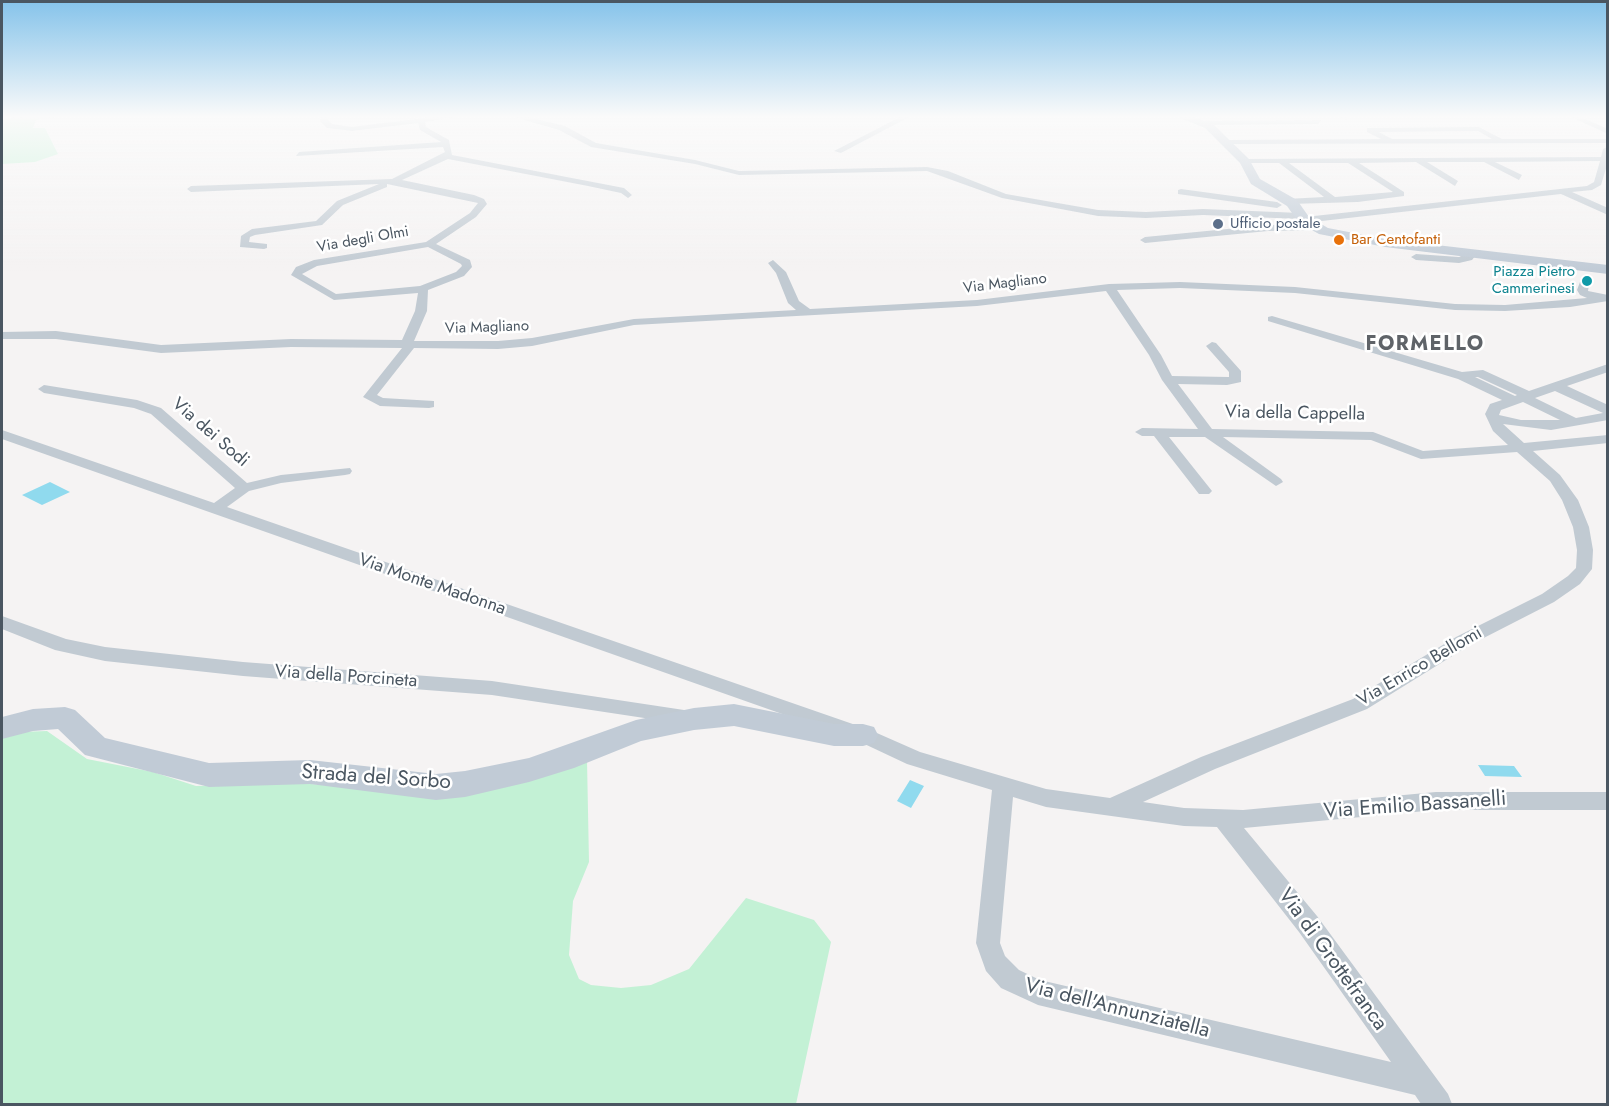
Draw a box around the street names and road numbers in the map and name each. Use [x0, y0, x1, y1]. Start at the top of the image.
street label: Via degli Olmi [316, 223, 410, 257]
street label: Via Magliano [962, 270, 1048, 298]
street label: Via Magliano [445, 318, 529, 338]
street label: Via dei Sodi [167, 394, 253, 472]
street label: Via della Cappella [1225, 402, 1365, 426]
street label: Via Monte Madonna [356, 550, 508, 620]
street label: Via Enrico Bellomi [1354, 622, 1486, 712]
street label: Via della Porcineta [274, 661, 418, 693]
street label: Strada del Sorbo [300, 760, 452, 796]
street label: Via Emilio Bassanelli [1323, 787, 1507, 825]
street label: Via di Grottefranca [1272, 884, 1392, 1036]
street label: Via dell'Annunziatella [1022, 974, 1212, 1044]

